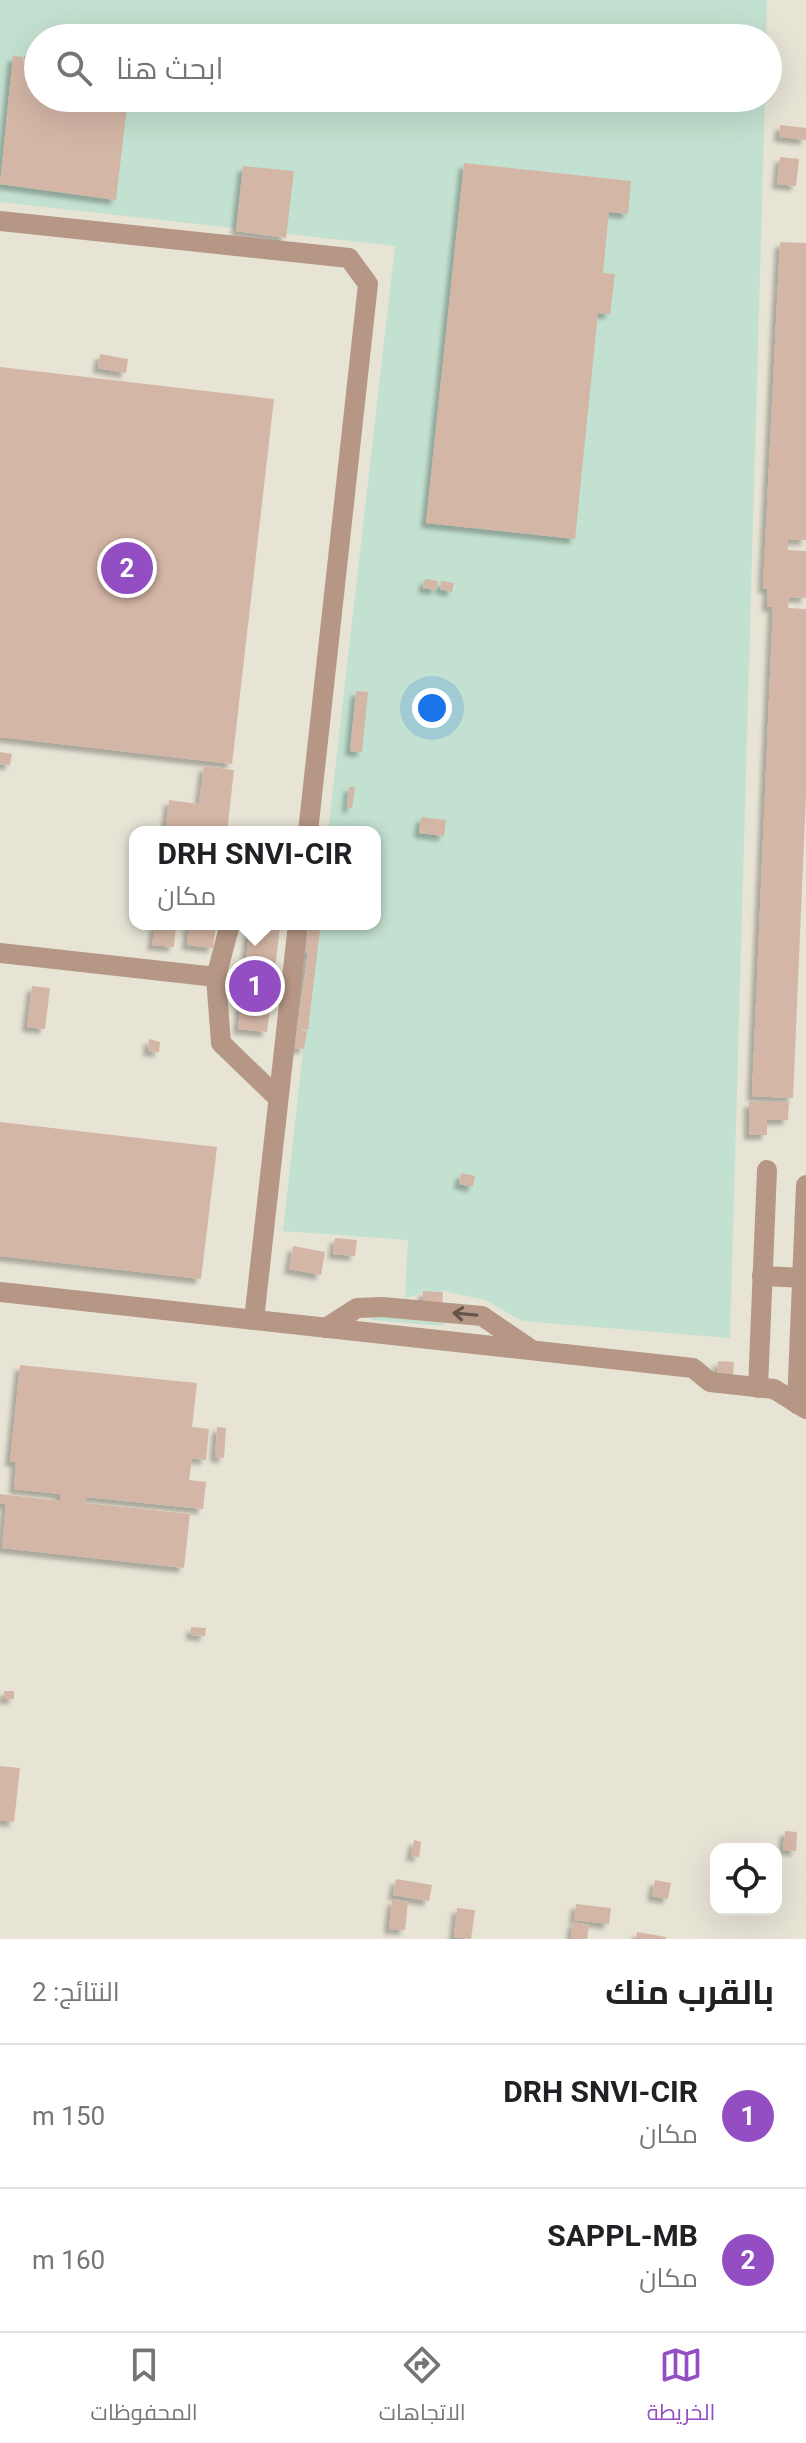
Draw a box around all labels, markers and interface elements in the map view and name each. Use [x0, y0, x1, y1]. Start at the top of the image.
search box [24, 24, 782, 112]
icon: search [52, 46, 96, 90]
text: ابحث هنا [116, 51, 224, 86]
pin: 2 [101, 538, 153, 598]
your location [412, 688, 452, 728]
popup [129, 826, 381, 930]
text: DRH SNVI-CIR [158, 836, 352, 871]
text: مكان [158, 881, 216, 911]
pin: 1 [229, 956, 281, 1016]
one-way arrow [452, 1307, 479, 1322]
map controls [710, 1843, 782, 1915]
button: locate [710, 1843, 782, 1915]
text: بالقرب منك [605, 1972, 774, 2012]
text: النتائج: 2 [32, 1977, 120, 2007]
text: DRH SNVI-CIR [503, 2074, 698, 2109]
text: 150 m [32, 2101, 105, 2131]
text: 1 [741, 2101, 755, 2131]
text: مكان [639, 2119, 698, 2149]
text: SAPPL-MB [547, 2218, 698, 2253]
text: 160 m [32, 2245, 105, 2275]
text: 2 [741, 2245, 755, 2275]
text: مكان [639, 2263, 698, 2293]
tab: المحفوظات [91, 2343, 198, 2433]
tab: الاتجاهات [379, 2343, 466, 2433]
tab: الخريطة [647, 2343, 715, 2433]

